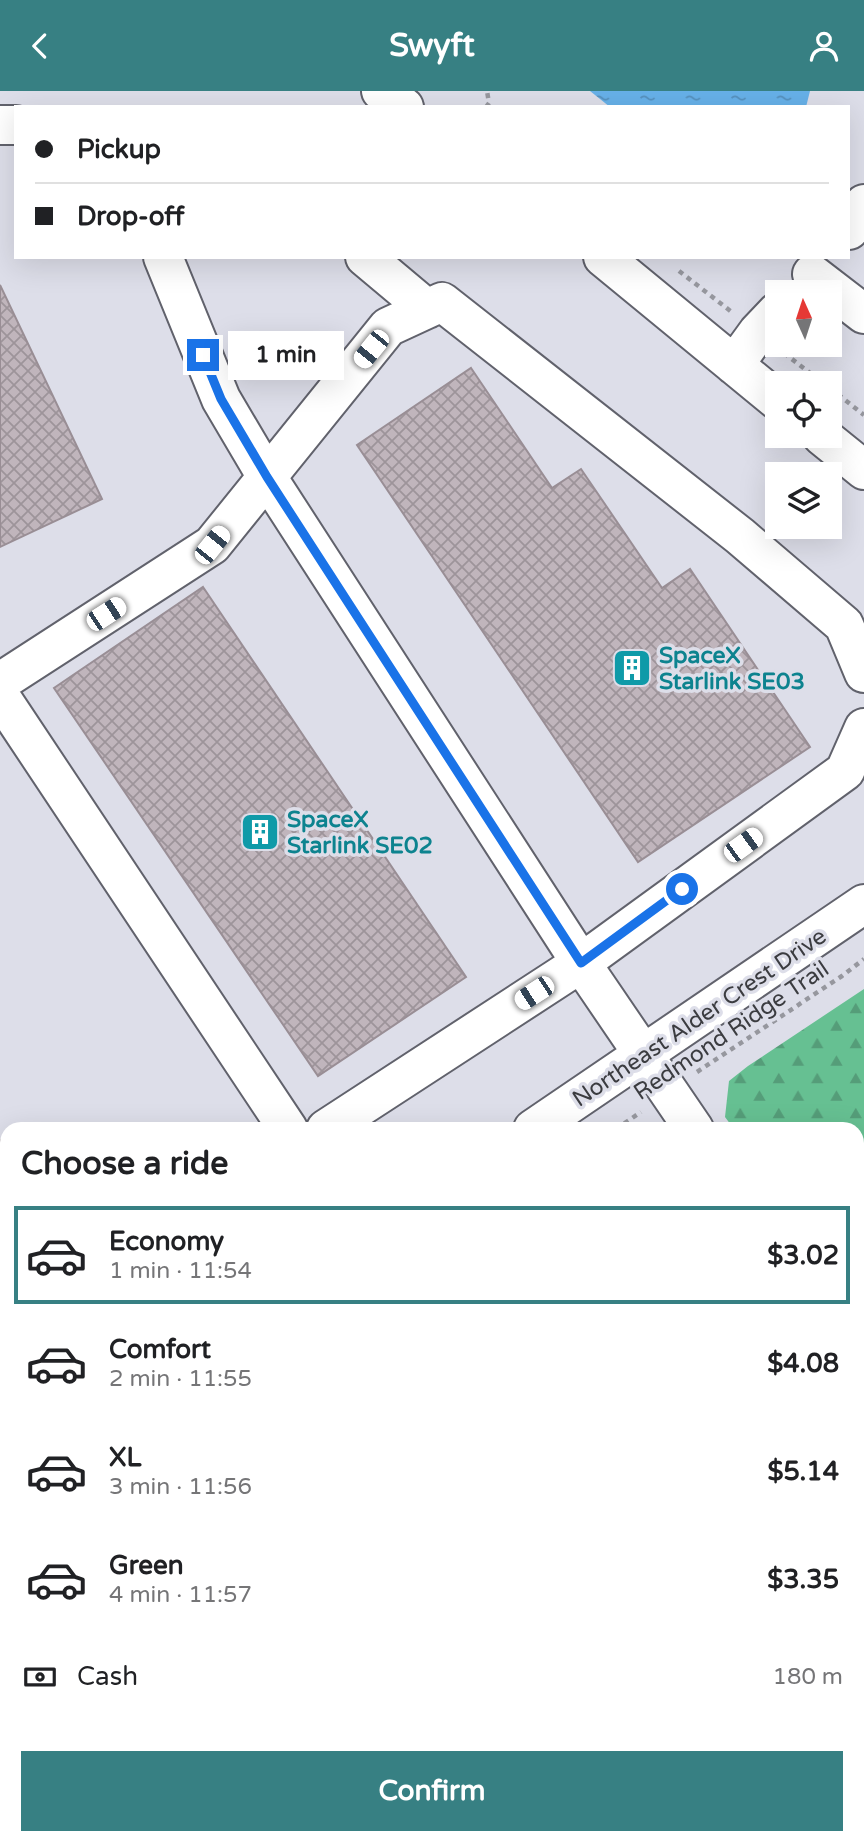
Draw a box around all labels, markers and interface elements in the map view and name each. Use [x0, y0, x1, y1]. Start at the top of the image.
icon: back [21, 27, 59, 65]
text: Swyft [389, 27, 475, 65]
icon: person [805, 27, 843, 65]
text: Pickup [77, 134, 161, 165]
text: Drop-off [77, 201, 184, 232]
north arrow [765, 280, 842, 357]
map controls [765, 280, 842, 539]
car [350, 326, 393, 372]
callout: 1 min [228, 331, 343, 379]
route end [187, 339, 219, 371]
text: 1 min [255, 341, 317, 369]
button: locate [765, 371, 842, 448]
button: layers [765, 462, 842, 539]
car [191, 522, 234, 568]
car [83, 594, 130, 634]
place label: SpaceX Starlink SE03 [659, 642, 805, 696]
building icon: SpaceX Starlink SE03 [611, 647, 653, 689]
place label: SpaceX Starlink SE02 [287, 806, 433, 860]
building icon: SpaceX Starlink SE02 [239, 811, 281, 853]
car [720, 824, 767, 866]
route start [666, 873, 698, 905]
street label: Northeast Alder Crest Drive [567, 922, 832, 1113]
street label: Redmond Ridge Trail [629, 955, 835, 1107]
car [511, 973, 558, 1013]
text: Choose a ride [21, 1145, 228, 1183]
icon: car [25, 1224, 88, 1287]
text: Economy [109, 1226, 224, 1257]
text: $3.02 [767, 1240, 839, 1271]
text: 1 min · 11:54 [109, 1257, 252, 1285]
icon: car [25, 1332, 88, 1395]
text: Comfort [109, 1334, 211, 1365]
text: $4.08 [767, 1348, 839, 1379]
text: 2 min · 11:55 [109, 1365, 252, 1393]
icon: car [25, 1440, 88, 1503]
text: XL [109, 1442, 141, 1473]
text: $5.14 [767, 1456, 839, 1487]
text: 3 min · 11:56 [109, 1473, 252, 1501]
icon: car [25, 1548, 88, 1611]
text: Green [109, 1550, 184, 1581]
text: $3.35 [767, 1564, 839, 1595]
text: 4 min · 11:57 [109, 1581, 252, 1609]
icon: cash [21, 1658, 59, 1696]
text: Cash [77, 1661, 138, 1692]
text: 180 m [773, 1663, 843, 1691]
button: Confirm [21, 1751, 843, 1831]

